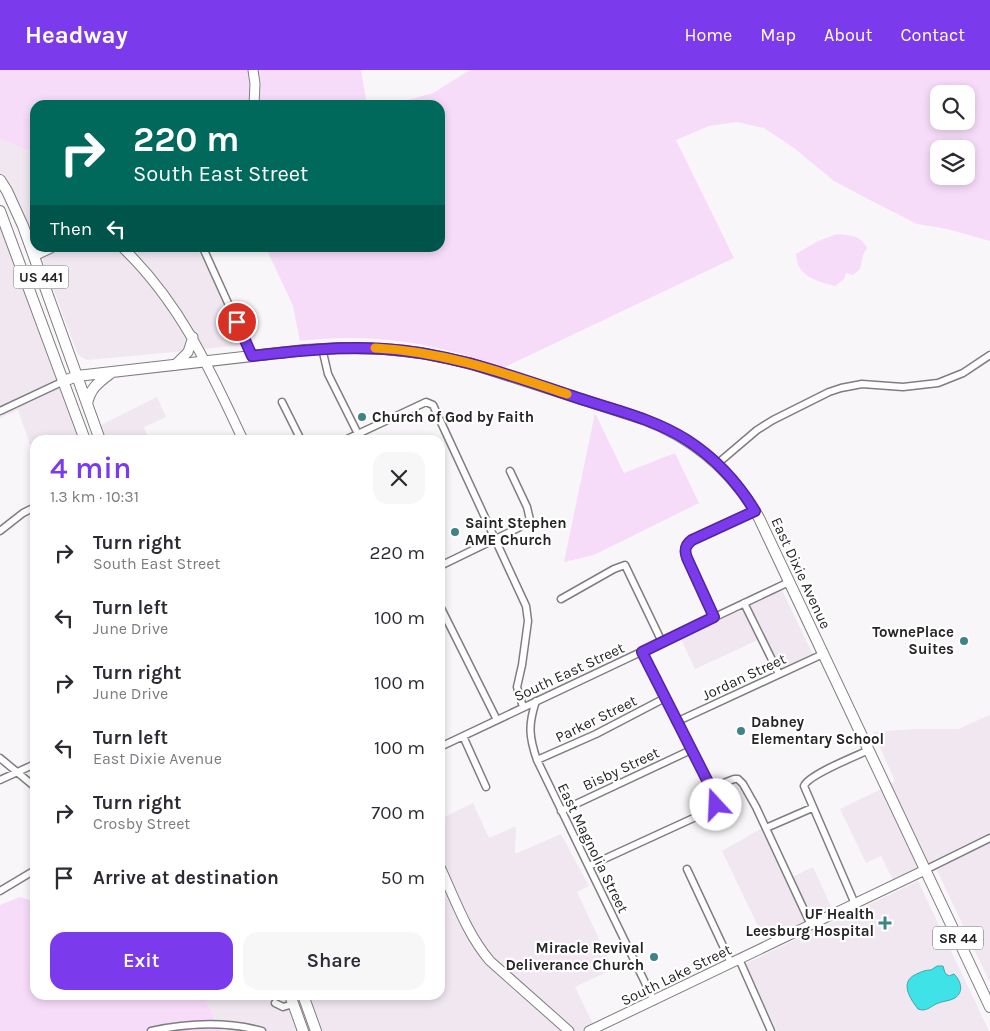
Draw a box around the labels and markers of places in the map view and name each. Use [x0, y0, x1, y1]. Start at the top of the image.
pin [216, 301, 258, 343]
place label: Church of God by Faith [372, 408, 534, 426]
marker: Church of God by Faith [356, 411, 368, 423]
place label: Saint Stephen AME Church [465, 514, 567, 549]
marker: Saint Stephen AME Church [449, 526, 461, 538]
place label: TownePlace Suites [872, 623, 954, 658]
marker: TownePlace Suites [958, 635, 970, 647]
place label: Dabney Elementary School [751, 713, 884, 748]
marker: Dabney Elementary School [735, 725, 747, 737]
place label: UF Health Leesburg Hospital [746, 905, 874, 940]
marker: UF Health Leesburg Hospital [878, 916, 892, 930]
place label: Miracle Revival Deliverance Church [505, 939, 644, 974]
marker: Miracle Revival Deliverance Church [648, 951, 660, 963]

